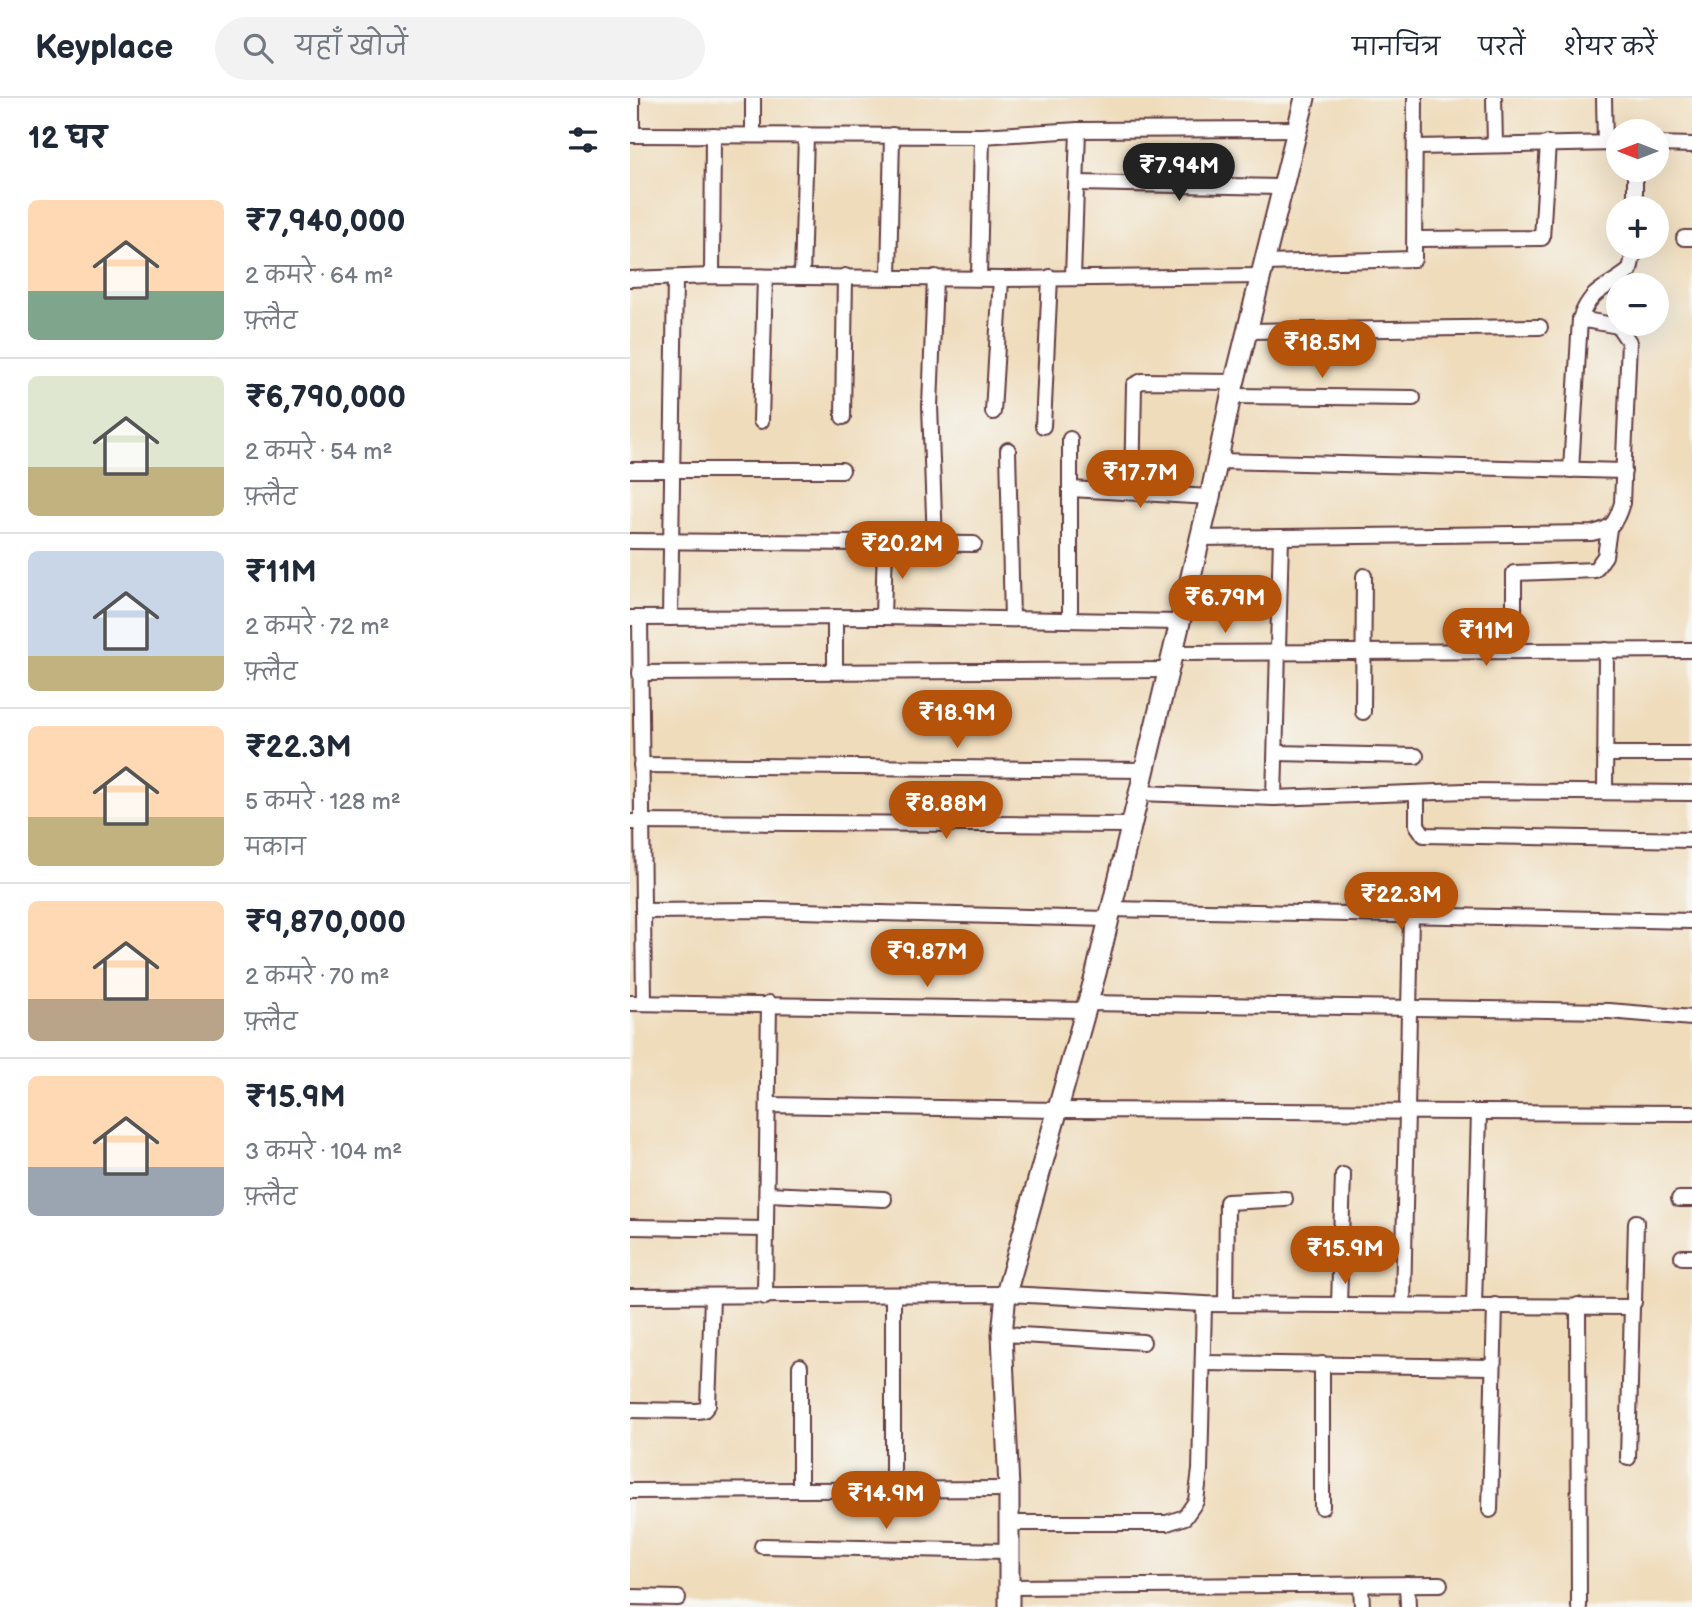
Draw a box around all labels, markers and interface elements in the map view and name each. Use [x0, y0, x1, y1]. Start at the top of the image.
search box [215, 17, 705, 80]
text: Keyplace [35, 28, 173, 68]
icon: search [239, 29, 277, 67]
text: यहाँ खोजें [295, 32, 407, 63]
text: मानचित्र [1352, 33, 1440, 62]
text: परतें [1478, 33, 1525, 62]
text: शेयर करें [1563, 33, 1657, 62]
north arrow [1606, 119, 1670, 182]
map controls [1606, 119, 1669, 336]
text: 12 घर [28, 121, 107, 157]
icon: filters [564, 121, 602, 159]
pin: ₹7.94M [1122, 144, 1236, 203]
text: ₹7.94M [1139, 152, 1219, 180]
button: + [1606, 196, 1669, 259]
text: ₹7,940,000 [245, 204, 405, 240]
icon: home [84, 228, 168, 312]
text: 2 कमरे · 64 m² [245, 262, 393, 290]
button: − [1606, 273, 1669, 336]
text: फ़्लैट [245, 308, 297, 336]
pin: ₹18.5M [1265, 320, 1379, 380]
text: ₹18.5M [1283, 329, 1361, 357]
text: ₹6,790,000 [245, 380, 406, 416]
icon: home [84, 404, 168, 488]
text: 2 कमरे · 54 m² [245, 438, 392, 466]
pin: ₹17.7M [1083, 450, 1197, 510]
text: ₹17.7M [1102, 459, 1178, 487]
text: फ़्लैट [245, 484, 297, 512]
pin: ₹20.2M [845, 522, 959, 581]
text: ₹20.2M [861, 530, 943, 558]
text: ₹11M [245, 555, 317, 591]
pin: ₹6.79M [1168, 575, 1282, 635]
icon: home [84, 579, 168, 663]
text: ₹6.79M [1185, 584, 1265, 612]
pin: ₹11M [1445, 608, 1527, 668]
text: 2 कमरे · 72 m² [245, 613, 389, 641]
text: ₹11M [1459, 617, 1513, 645]
text: फ़्लैट [245, 659, 297, 687]
pin: ₹18.9M [900, 690, 1014, 750]
text: ₹18.9M [918, 699, 996, 727]
text: ₹22.3M [245, 730, 352, 766]
icon: home [84, 754, 168, 838]
pin: ₹8.88M [889, 782, 1003, 841]
text: 5 कमरे · 128 m² [245, 788, 401, 816]
text: ₹8.88M [905, 790, 987, 818]
text: मकान [245, 834, 306, 862]
pin: ₹22.3M [1344, 872, 1458, 932]
text: ₹22.3M [1360, 881, 1442, 909]
text: ₹9,870,000 [245, 905, 406, 941]
icon: home [84, 929, 168, 1013]
pin: ₹9.87M [870, 930, 984, 989]
text: ₹9.87M [887, 938, 967, 966]
text: 2 कमरे · 70 m² [245, 963, 389, 991]
text: फ़्लैट [245, 1009, 297, 1037]
text: ₹15.9M [245, 1080, 346, 1116]
icon: home [84, 1104, 168, 1188]
text: 3 कमरे · 104 m² [245, 1138, 402, 1166]
text: फ़्लैट [245, 1184, 297, 1212]
pin: ₹15.9M [1288, 1226, 1402, 1286]
text: ₹15.9M [1306, 1235, 1384, 1263]
pin: ₹14.9M [829, 1472, 943, 1531]
text: ₹14.9M [847, 1480, 925, 1508]

